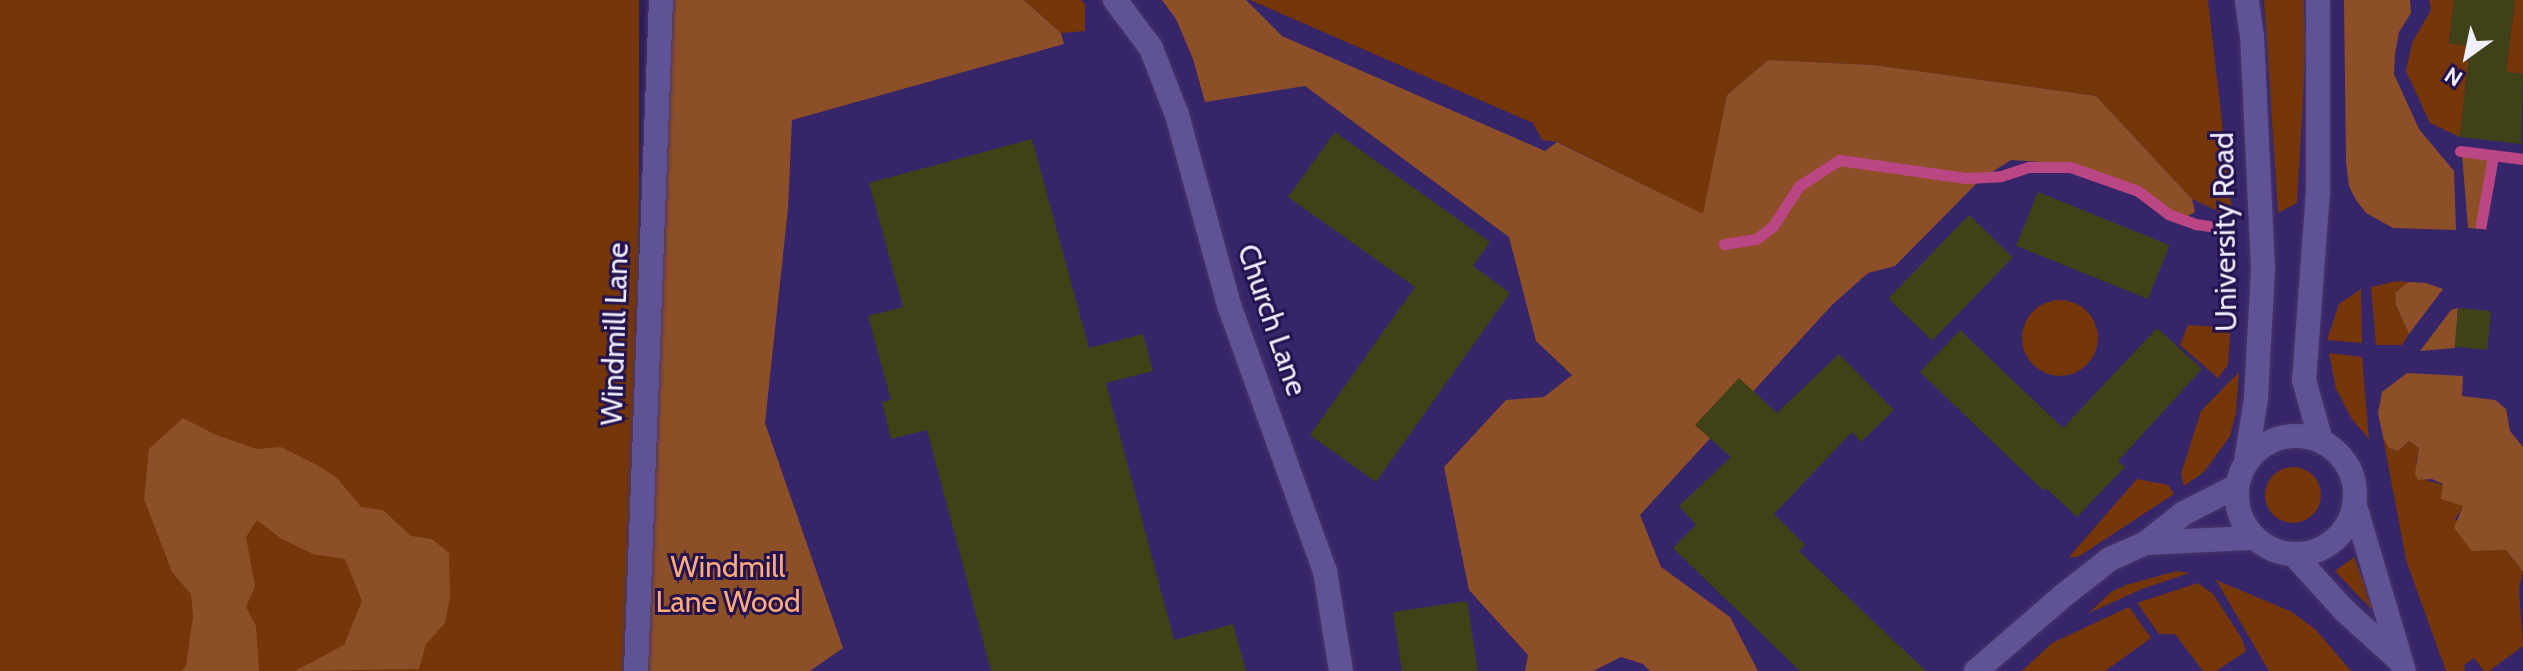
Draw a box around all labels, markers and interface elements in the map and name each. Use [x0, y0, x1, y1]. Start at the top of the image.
north arrow [2427, 16, 2507, 96]
text: N [2440, 61, 2468, 92]
street label: University Road [2205, 132, 2245, 332]
street label: Church Lane [1229, 240, 1315, 400]
street label: Windmill Lane [594, 242, 636, 426]
park label: Windmill Lane Wood [655, 549, 801, 620]

